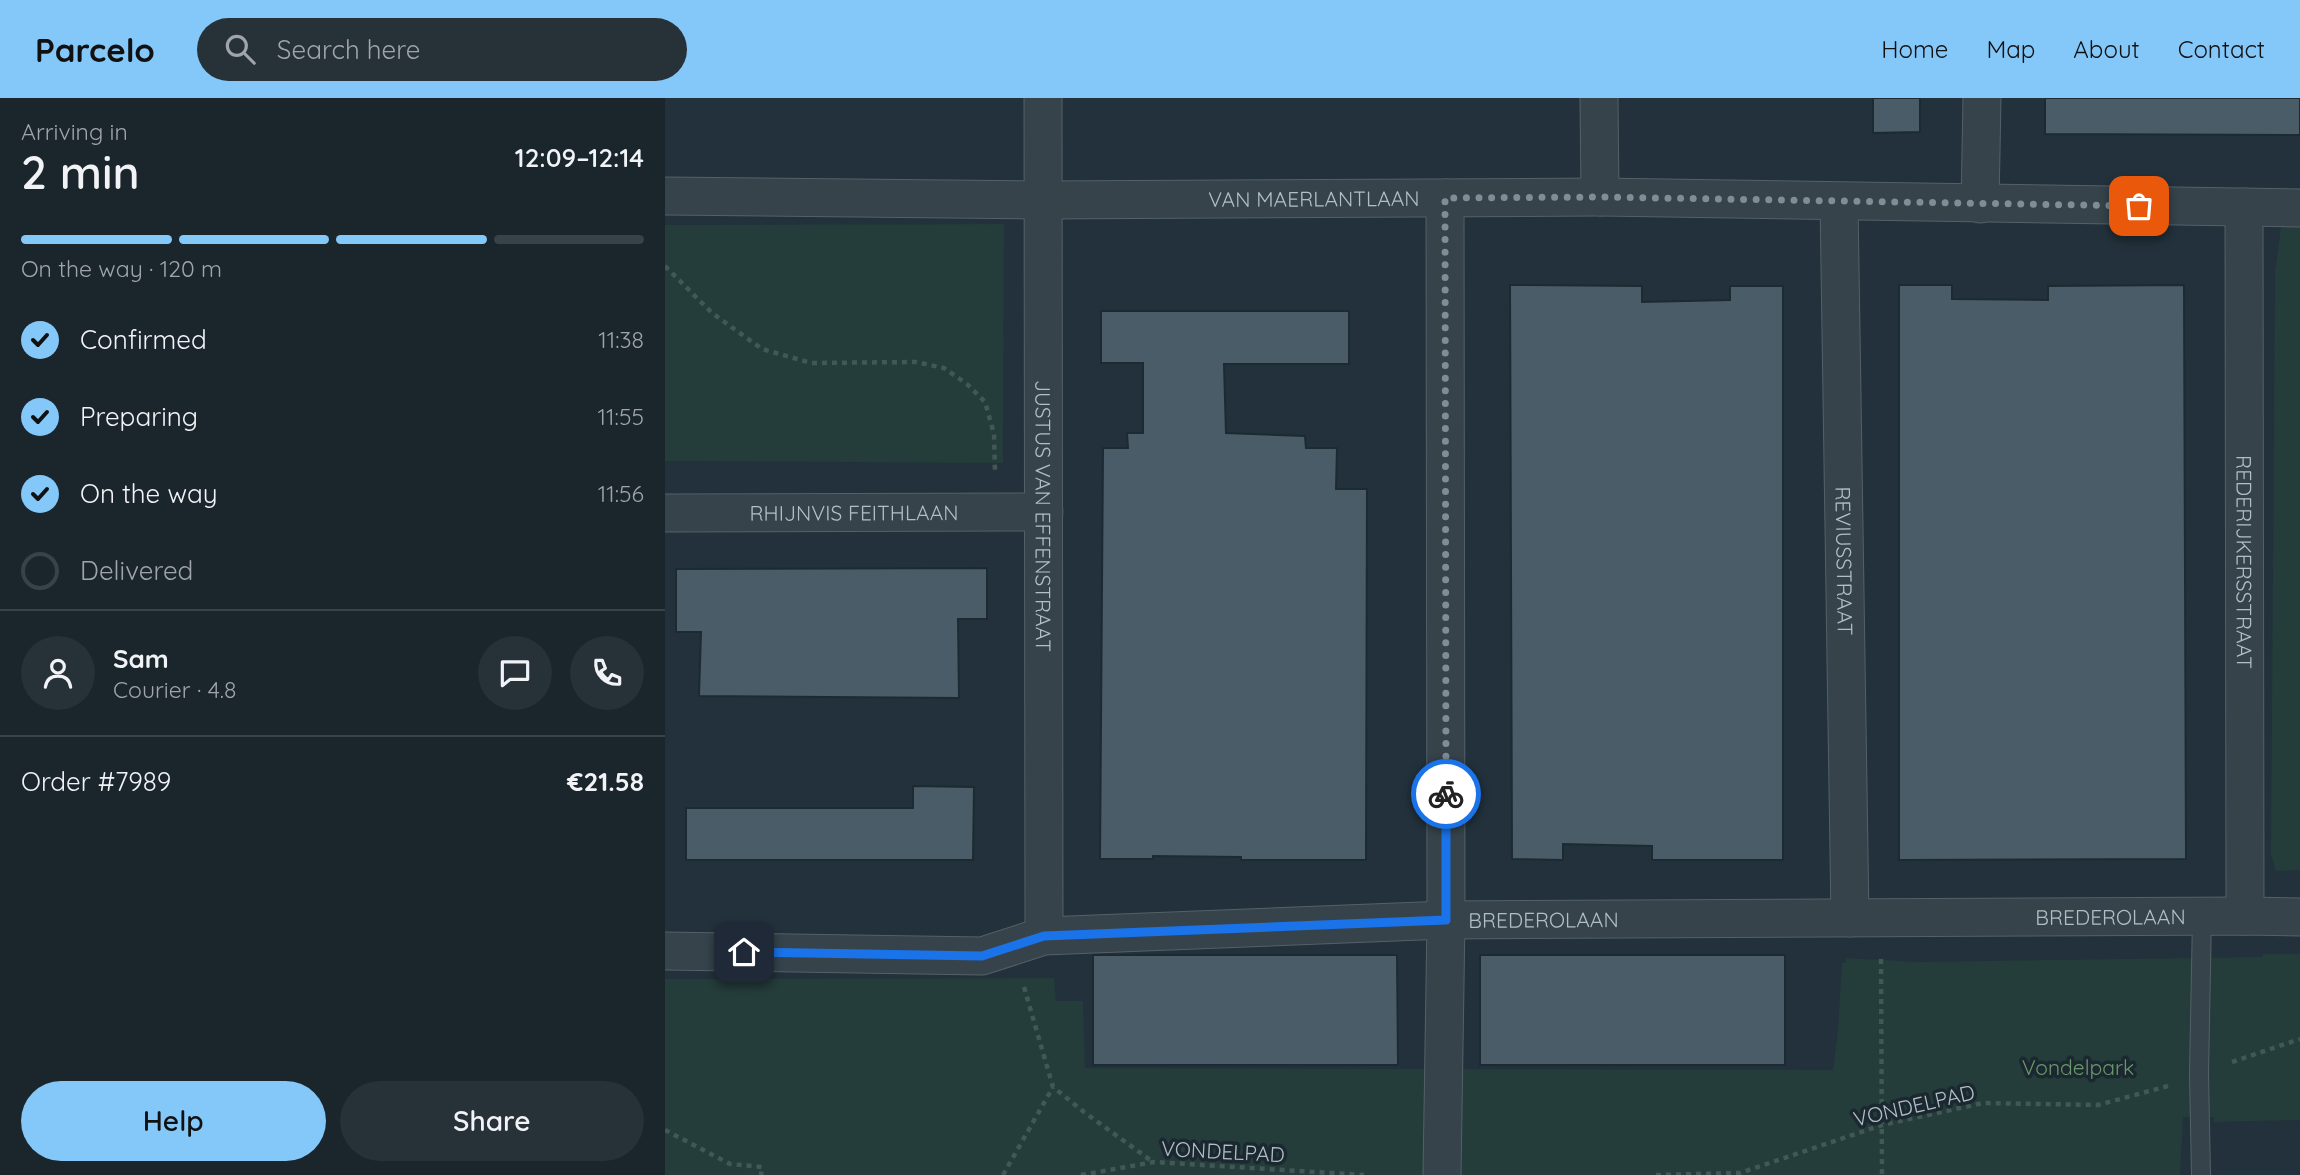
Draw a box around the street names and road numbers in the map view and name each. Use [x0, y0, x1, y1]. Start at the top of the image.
street label: VAN MAERLANTLAAN [1208, 185, 1420, 212]
street label: JUSTUS VAN EFFENSTRAAT [1030, 380, 1057, 652]
street label: REDERIJKERSSTRAAT [2231, 455, 2258, 669]
street label: REVIUSSTRAAT [1830, 486, 1859, 636]
street label: RHIJNVIS FEITHLAAN [749, 499, 959, 526]
street label: BREDEROLAAN [2035, 903, 2186, 930]
street label: BREDEROLAAN [1468, 906, 1619, 933]
street label: VONDELPAD [1851, 1078, 1977, 1132]
street label: VONDELPAD [1161, 1135, 1285, 1167]

